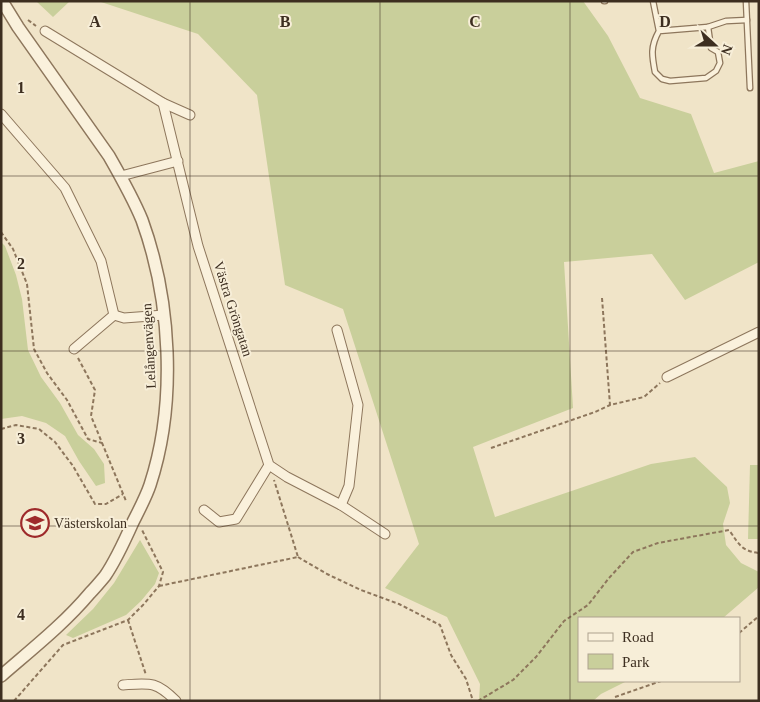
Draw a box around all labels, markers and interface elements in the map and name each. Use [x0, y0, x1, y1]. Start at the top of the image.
text: A [89, 13, 101, 30]
text: B [280, 13, 291, 30]
text: C [469, 13, 481, 30]
text: D [659, 13, 671, 30]
north arrow [690, 20, 740, 70]
text: N [718, 42, 735, 57]
text: 1 [17, 79, 25, 96]
text: 2 [17, 255, 25, 272]
street label: Västra Gröngatan [211, 260, 255, 358]
street label: Lelångenvägen [139, 303, 159, 389]
text: 3 [17, 430, 25, 447]
school or university icon: Västerskolan [20, 508, 50, 538]
place label: Västerskolan [54, 516, 127, 531]
text: 4 [17, 606, 25, 623]
legend [578, 617, 740, 682]
text: Road [622, 629, 654, 645]
text: Park [622, 654, 650, 670]

